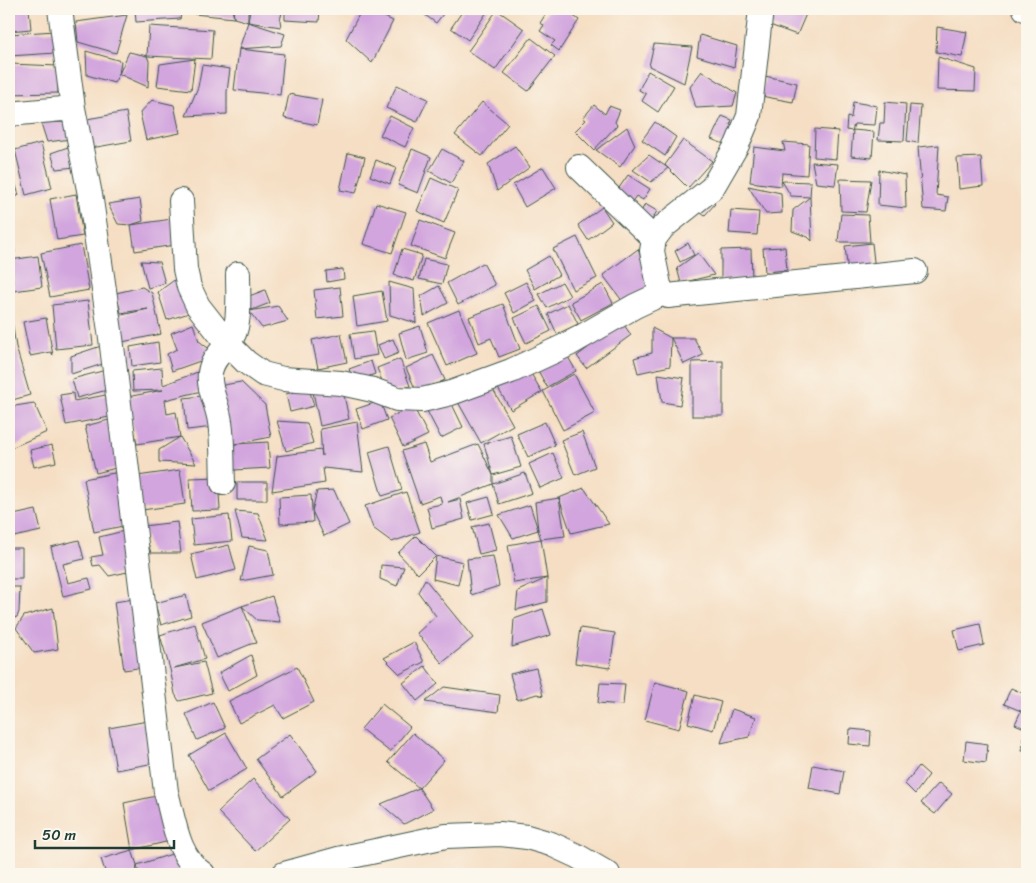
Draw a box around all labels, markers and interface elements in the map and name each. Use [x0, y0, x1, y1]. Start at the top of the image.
scale bar [35, 818, 174, 850]
text: 50 m [42, 822, 77, 848]

